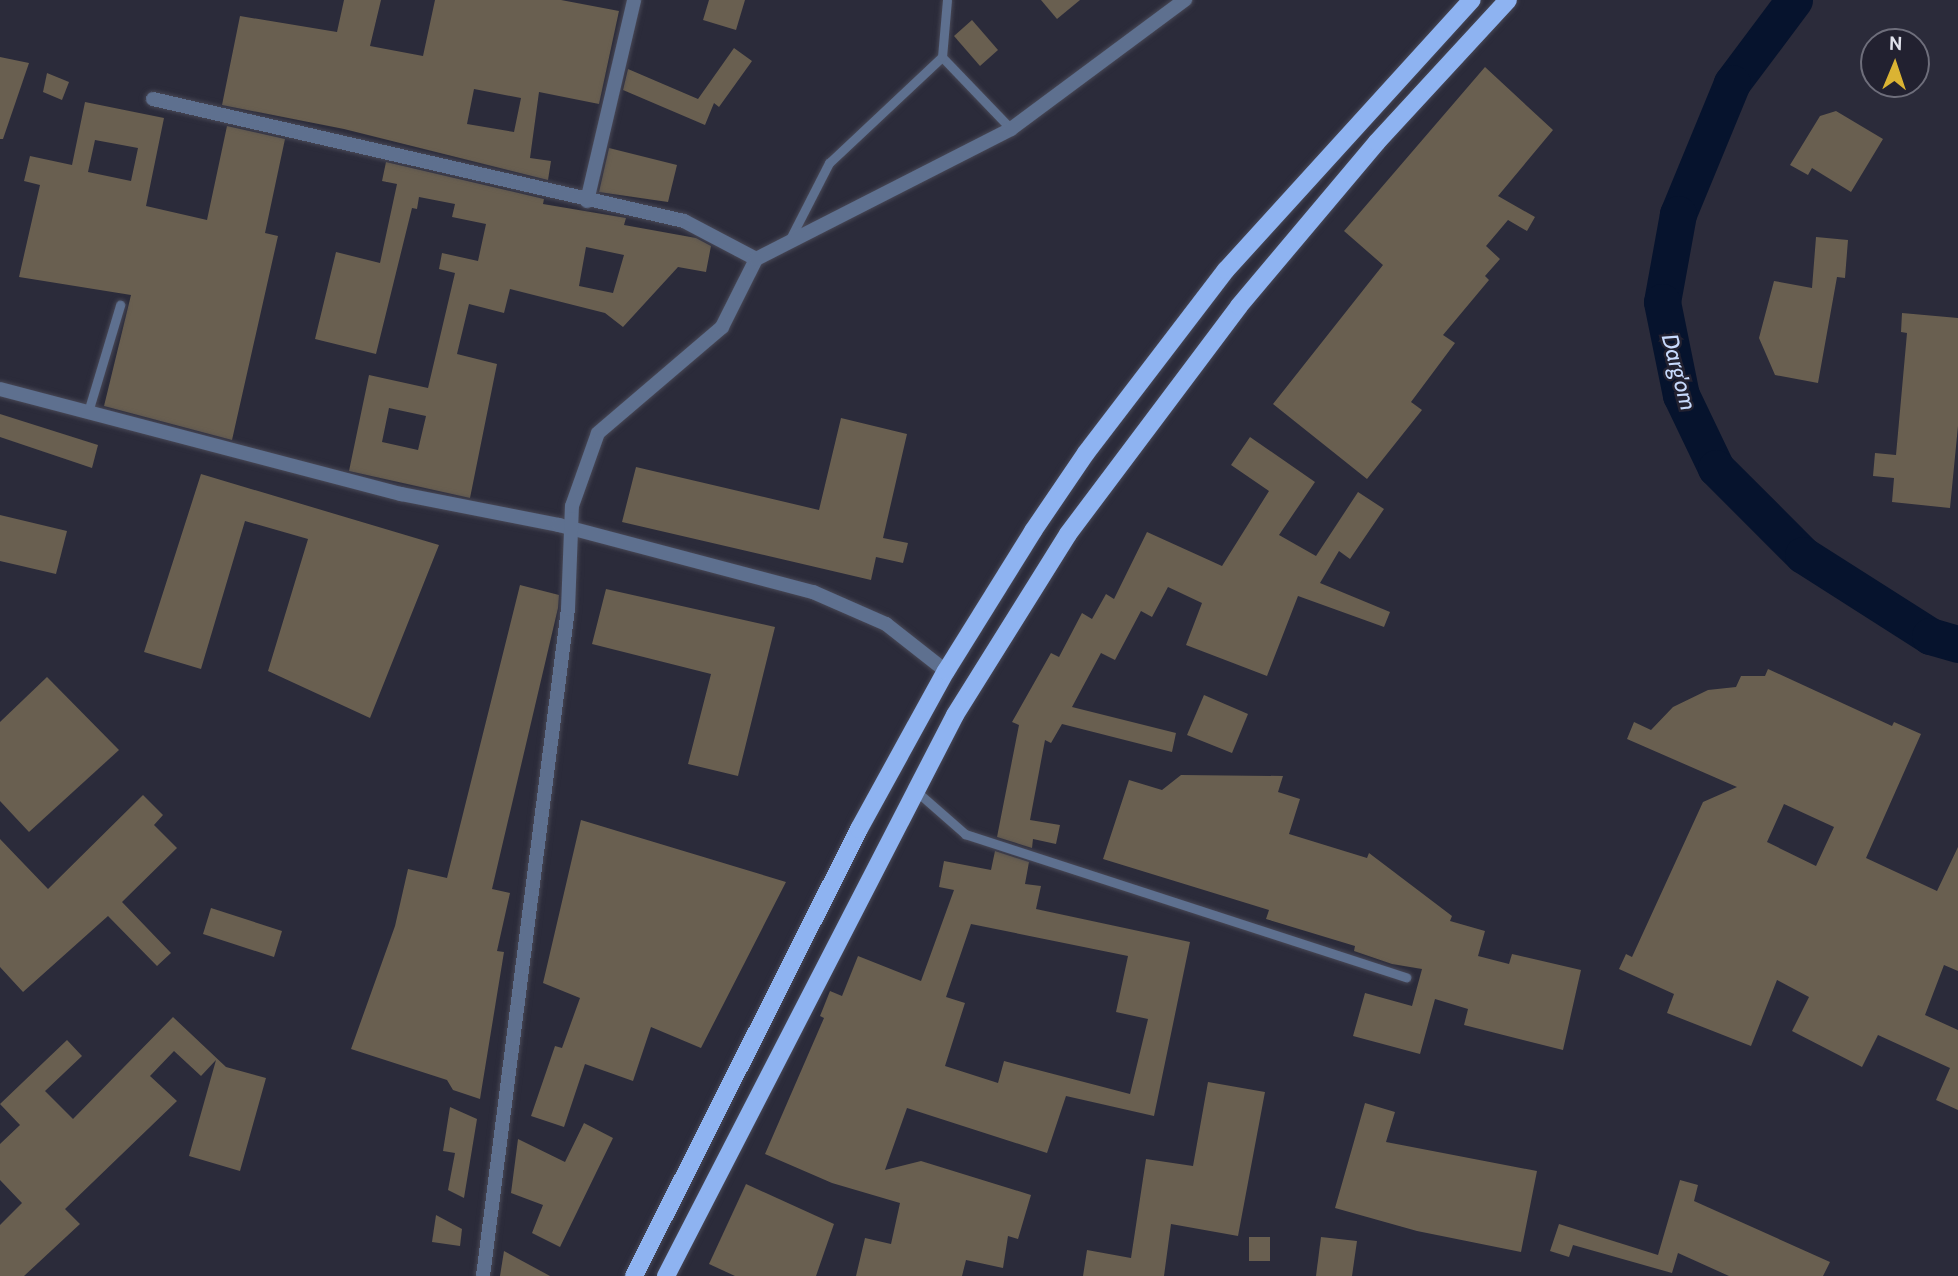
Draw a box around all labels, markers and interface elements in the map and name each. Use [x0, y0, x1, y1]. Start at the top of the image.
north arrow [1860, 28, 1930, 98]
text: N [1889, 32, 1903, 55]
water label: Darg'om [1656, 331, 1702, 413]

